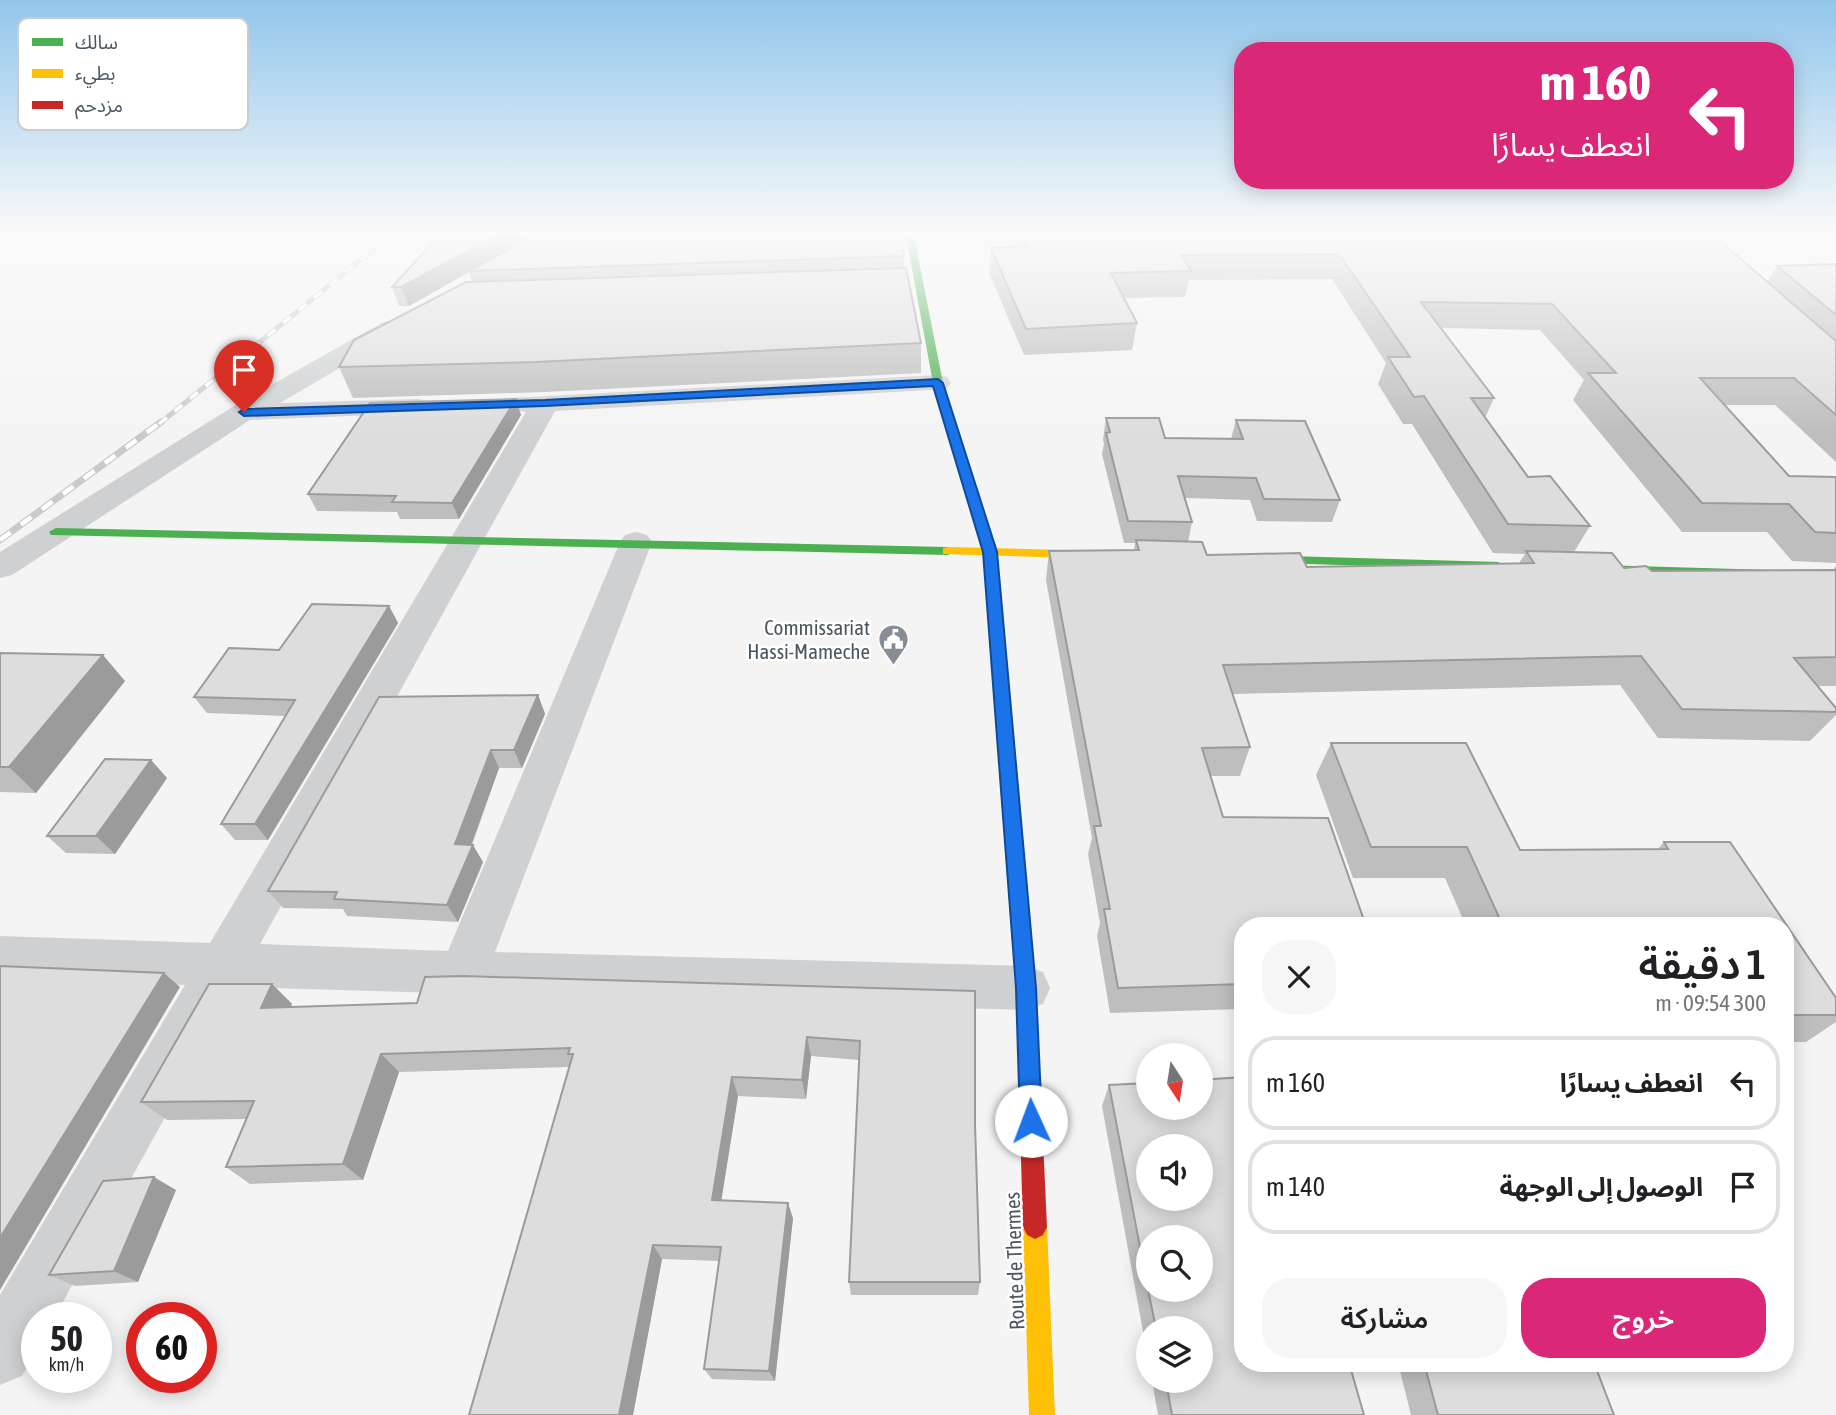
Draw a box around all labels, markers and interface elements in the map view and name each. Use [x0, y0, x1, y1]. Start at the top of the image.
legend [18, 18, 248, 130]
text: سالك [75, 31, 118, 53]
text: 160 m [1540, 54, 1651, 110]
text: بطيء [75, 62, 115, 88]
icon: left [1675, 70, 1766, 161]
text: مزدحم [75, 94, 123, 120]
text: انعطف يسارًا [1491, 126, 1651, 163]
pin [214, 340, 274, 412]
icon: arrive [225, 351, 263, 389]
place label: Commissariat Hassi-Mameche [747, 615, 870, 663]
public building icon: Commissariat Hassi-Mameche [876, 623, 910, 667]
button: close [1262, 940, 1336, 1014]
text: 1 دقيقة [1639, 940, 1766, 988]
text: 300 m · 09:54 [1655, 990, 1766, 1016]
north arrow [1136, 1043, 1213, 1120]
map controls [1136, 1043, 1213, 1393]
icon: left [1724, 1064, 1762, 1102]
text: 160 m [1266, 1068, 1325, 1098]
text: انعطف يسارًا [1560, 1068, 1703, 1098]
position arrow [994, 1084, 1068, 1158]
button: sound [1136, 1134, 1213, 1211]
icon: arrive [1724, 1168, 1762, 1206]
text: 140 m [1266, 1172, 1325, 1202]
text: الوصول إلى الوجهة [1500, 1172, 1703, 1202]
street label: Route de Thermes [1000, 1192, 1028, 1330]
button: search [1136, 1225, 1213, 1302]
button: مشاركة [1262, 1278, 1507, 1358]
button: خروج [1521, 1278, 1766, 1358]
speed limit sign: 60 [126, 1302, 217, 1393]
button: layers [1136, 1316, 1213, 1393]
text: 50 [50, 1318, 83, 1358]
text: km/h [49, 1354, 84, 1375]

